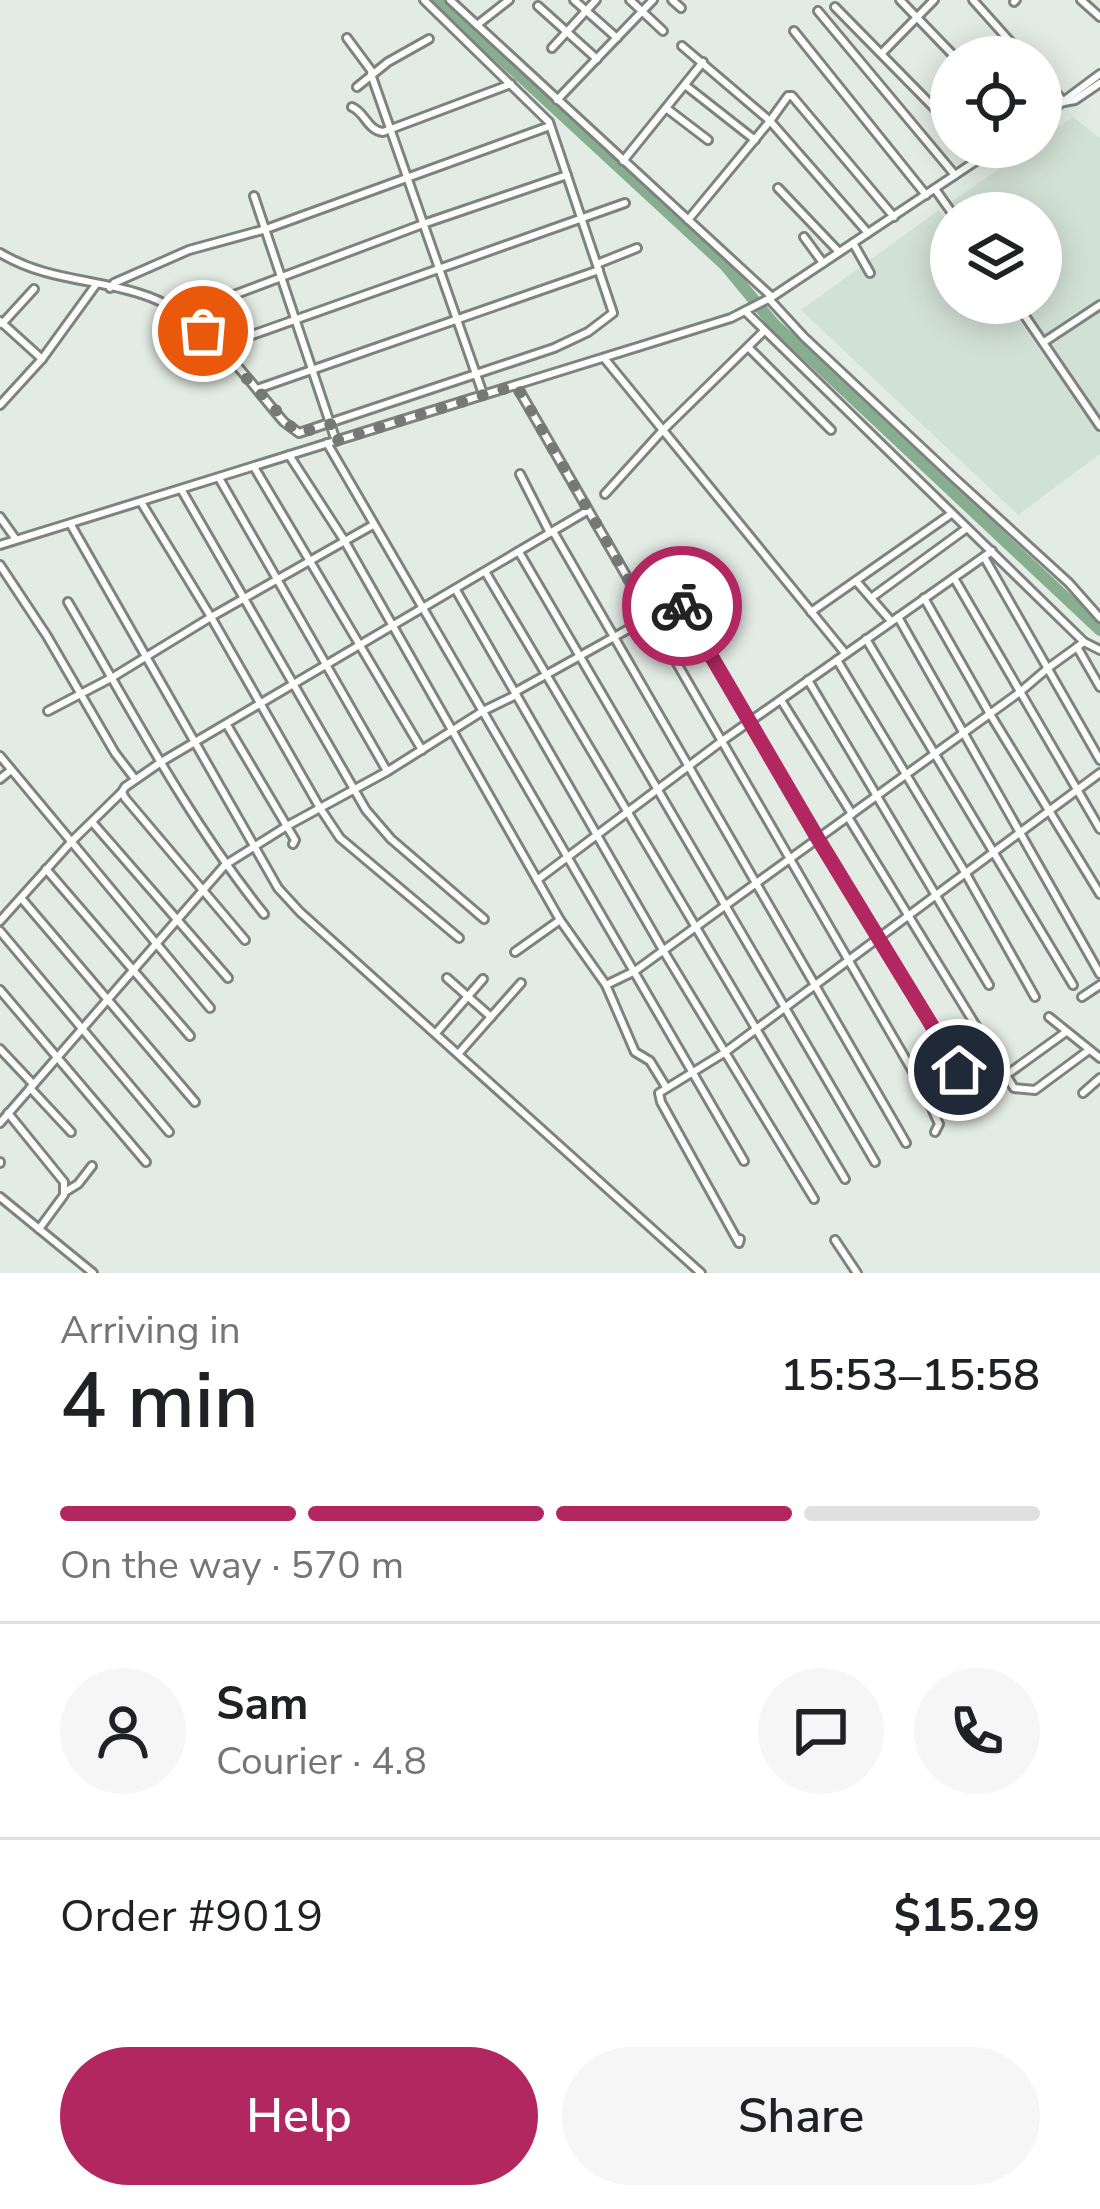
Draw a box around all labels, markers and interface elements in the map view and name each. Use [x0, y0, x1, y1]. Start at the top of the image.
map controls [930, 36, 1062, 324]
button: locate [930, 36, 1062, 168]
button: layers [930, 192, 1062, 324]
pin [152, 280, 254, 382]
icon: bag [170, 298, 236, 364]
courier [622, 546, 742, 666]
icon: bike [649, 573, 715, 639]
pin [908, 1019, 1010, 1121]
icon: home [926, 1037, 992, 1103]
text: Arriving in [60, 1304, 241, 1357]
text: 15:53–15:58 [780, 1345, 1040, 1406]
text: 4 min [60, 1348, 259, 1455]
text: On the way · 570 m [60, 1539, 404, 1592]
button: person [60, 1668, 186, 1794]
button: chat [758, 1668, 884, 1794]
button: phone [914, 1668, 1040, 1794]
text: Sam [216, 1674, 308, 1735]
text: Courier · 4.8 [216, 1735, 427, 1788]
text: Order #9019 [60, 1886, 323, 1947]
text: $15.29 [894, 1886, 1040, 1947]
button: Help [60, 2047, 538, 2185]
button: Share [562, 2047, 1040, 2185]

